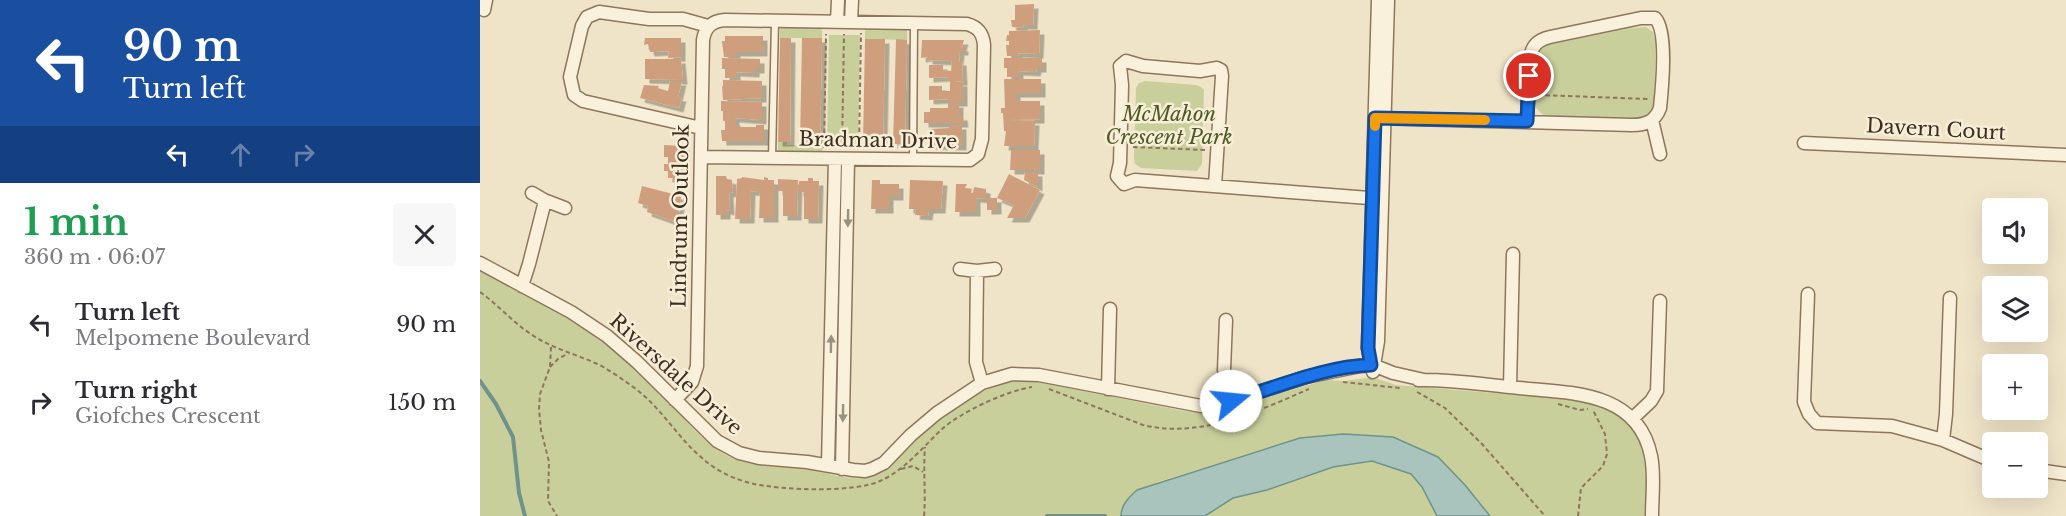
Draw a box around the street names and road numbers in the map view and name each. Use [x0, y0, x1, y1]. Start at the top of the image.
street label: Davern Court [1865, 113, 2007, 145]
street label: Lindrum Outlook [666, 123, 694, 308]
street label: Bradman Drive [798, 127, 958, 153]
street label: Riversdale Drive [605, 308, 747, 440]

